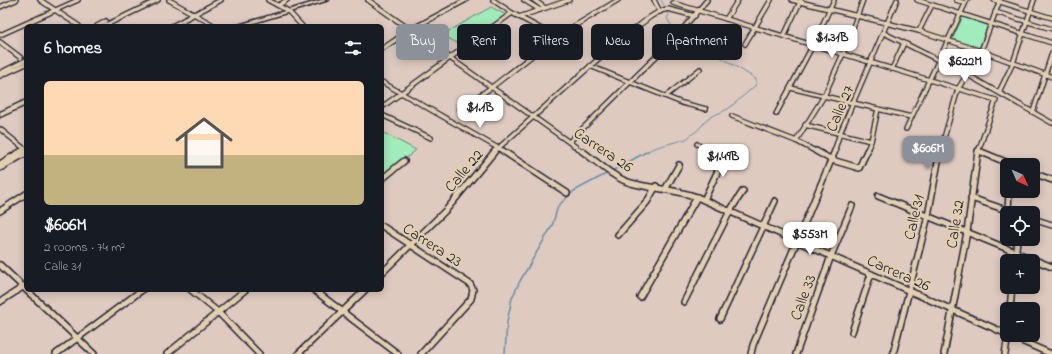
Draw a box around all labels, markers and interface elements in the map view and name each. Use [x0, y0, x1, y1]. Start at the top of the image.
chip: Buy [396, 24, 449, 60]
chip: Rent [457, 24, 511, 60]
chip: Filters [519, 24, 583, 60]
chip: New [591, 24, 644, 60]
chip: Apartment [652, 24, 742, 60]
pin: $1.31B [799, 25, 865, 59]
text: $1.31B [816, 28, 848, 47]
text: 6 homes [44, 36, 102, 61]
icon: filters [342, 37, 364, 59]
pin: $622M [937, 49, 993, 83]
text: $622M [948, 52, 982, 71]
street label: Calle 27 [820, 81, 862, 136]
pin: $1.1B [452, 95, 508, 129]
text: $1.1B [466, 98, 494, 117]
icon: home [168, 107, 240, 179]
street label: Carrera 26 [568, 122, 637, 179]
pin: $606M [900, 136, 956, 170]
text: $606M [912, 139, 944, 158]
street label: Calle 22 [439, 144, 490, 198]
pin: $1.49B [690, 144, 756, 178]
text: $1.49B [707, 147, 739, 166]
north arrow [1000, 158, 1040, 198]
map controls [1000, 158, 1040, 342]
street label: Calle 31 [898, 192, 932, 242]
street label: Calle 32 [940, 198, 972, 250]
button: locate [1000, 206, 1040, 246]
text: $606M [44, 213, 87, 238]
street label: Carrera 23 [397, 217, 466, 274]
pin: $553M [782, 222, 838, 256]
text: $553M [792, 225, 828, 244]
text: 2 rooms · 74 m² [44, 238, 125, 257]
street label: Carrera 26 [863, 249, 934, 298]
button: + [1000, 254, 1040, 294]
text: Calle 31 [44, 257, 81, 276]
street label: Calle 33 [785, 271, 823, 324]
button: − [1000, 302, 1040, 342]

